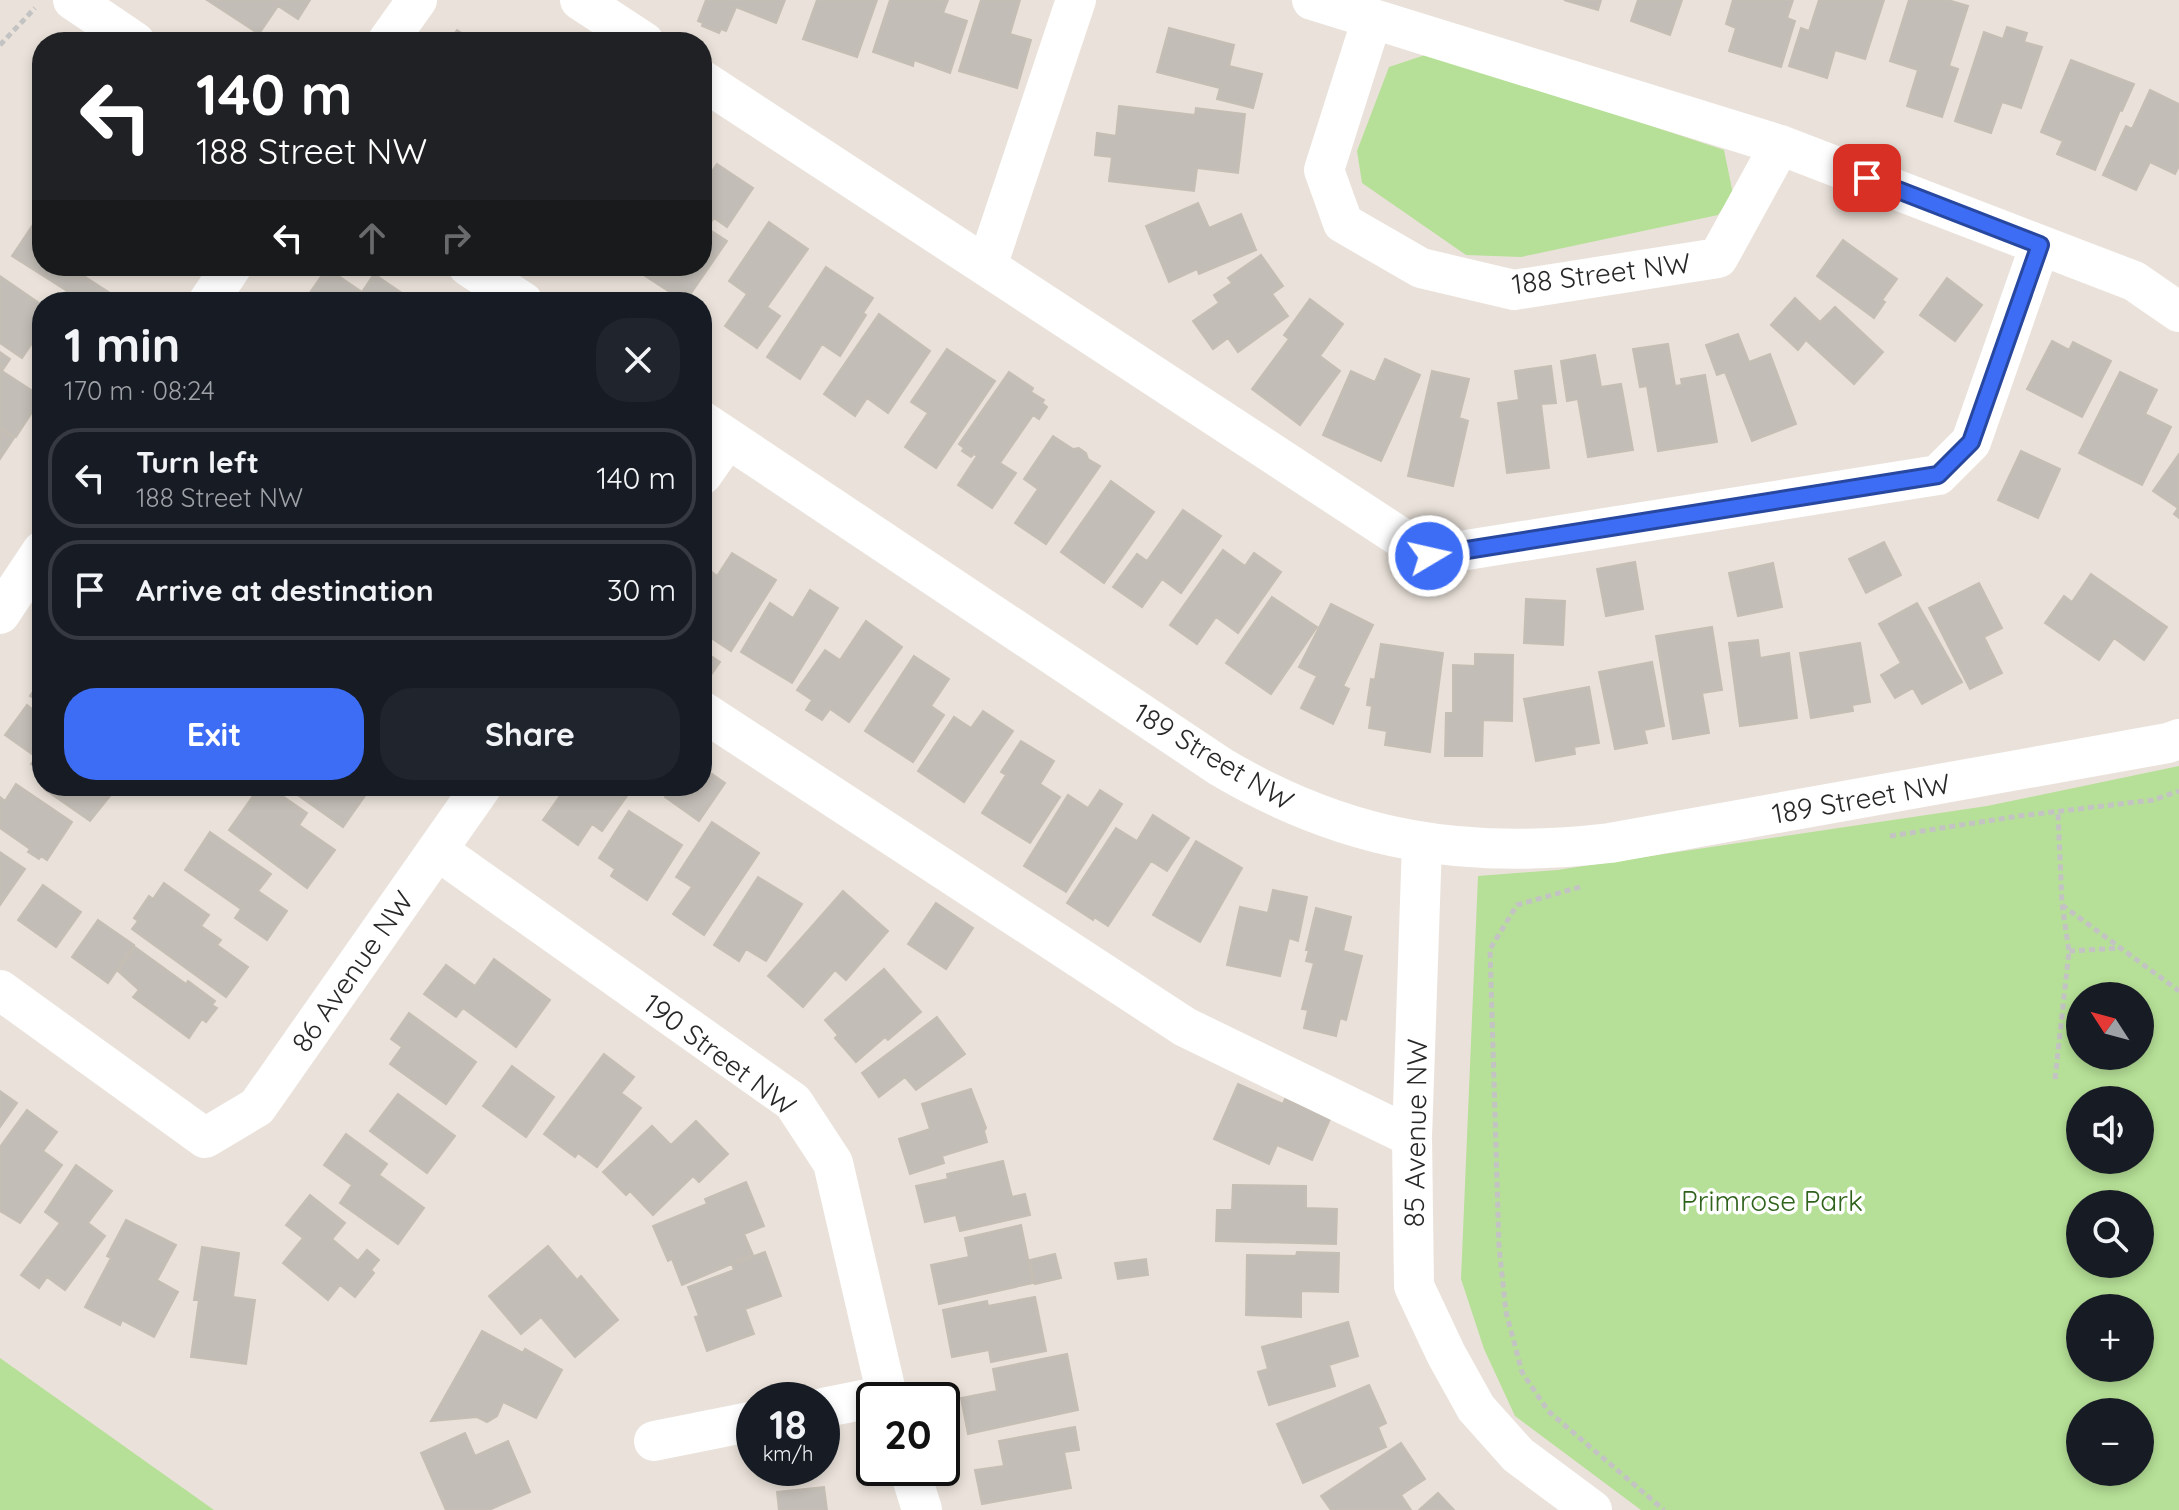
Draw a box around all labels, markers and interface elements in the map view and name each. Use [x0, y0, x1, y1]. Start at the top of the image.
text: 140 m [196, 59, 352, 129]
icon: left [64, 64, 168, 168]
text: 188 Street NW [196, 128, 427, 173]
pin [1833, 144, 1901, 212]
icon: arrive [1845, 156, 1889, 200]
icon: left [266, 216, 310, 260]
icon: ahead [350, 216, 394, 260]
icon: right [434, 216, 478, 260]
street label: 188 Street NW [1510, 245, 1692, 301]
text: 1 min [64, 314, 180, 374]
button: close [596, 318, 680, 402]
text: 170 m · 08:24 [64, 374, 215, 407]
text: Turn left [136, 443, 259, 481]
icon: left [68, 456, 112, 500]
text: 140 m [596, 459, 676, 497]
text: 188 Street NW [136, 481, 303, 514]
position arrow [1387, 514, 1471, 598]
icon: arrive [68, 568, 112, 612]
text: Arrive at destination [136, 571, 434, 609]
text: 30 m [607, 571, 676, 609]
button: Exit [64, 688, 364, 780]
button: Share [380, 688, 680, 780]
street label: 189 Street NW [1128, 695, 1300, 817]
street label: 189 Street NW [1769, 765, 1953, 831]
street label: 86 Avenue NW [284, 884, 420, 1058]
north arrow [2066, 982, 2154, 1070]
map controls [2066, 982, 2154, 1486]
street label: 190 Street NW [637, 985, 803, 1123]
street label: 85 Avenue NW [1396, 1038, 1434, 1228]
button: sound [2066, 1086, 2154, 1174]
park label: Primrose Park [1681, 1183, 1863, 1218]
button: search [2066, 1190, 2154, 1278]
button: + [2066, 1294, 2154, 1382]
speed limit sign: 20 [856, 1382, 960, 1486]
button: − [2066, 1398, 2154, 1486]
text: 18 [769, 1399, 807, 1449]
text: km/h [763, 1441, 813, 1466]

